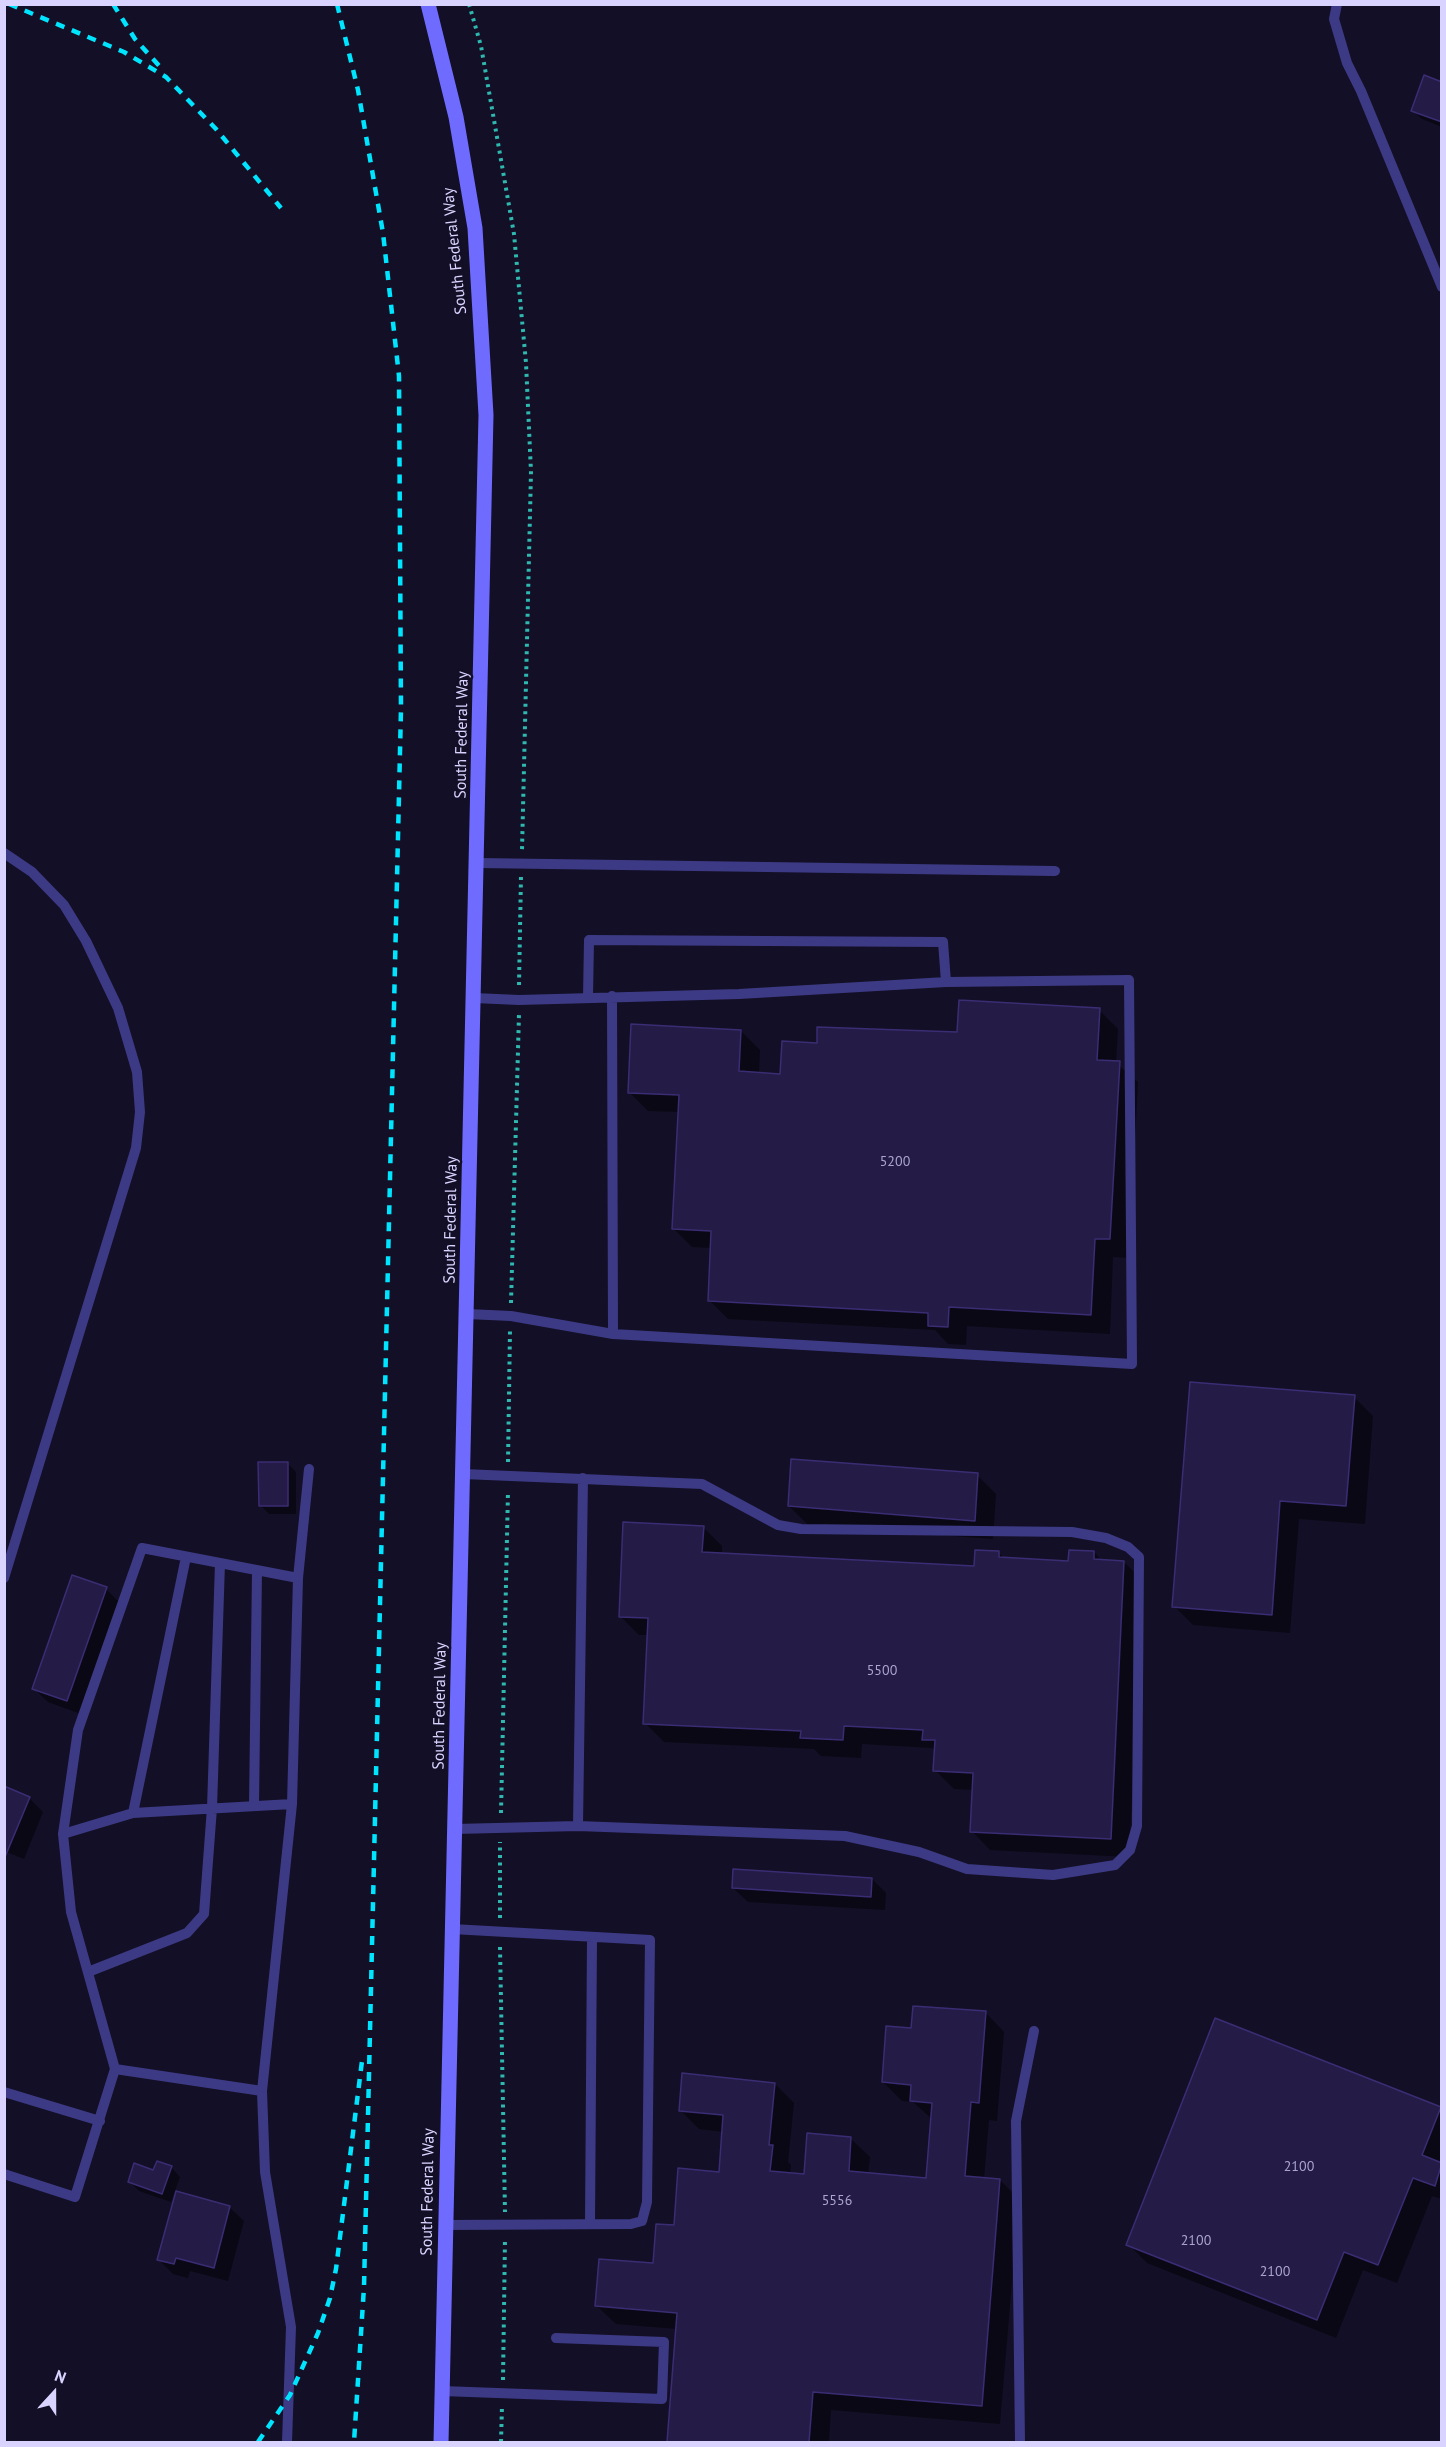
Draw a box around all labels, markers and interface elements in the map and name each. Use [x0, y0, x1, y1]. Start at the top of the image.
street label: South Federal Way [439, 187, 471, 315]
street label: South Federal Way [451, 671, 473, 799]
house number: 5200 [880, 1154, 910, 1170]
street label: South Federal Way [440, 1156, 462, 1284]
street label: South Federal Way [429, 1642, 451, 1770]
house number: 5500 [867, 1663, 897, 1679]
street label: South Federal Way [417, 2128, 439, 2256]
house number: 2100 [1284, 2159, 1314, 2175]
house number: 5556 [822, 2193, 852, 2209]
house number: 2100 [1181, 2233, 1211, 2249]
house number: 2100 [1260, 2264, 1290, 2280]
north arrow [24, 2363, 84, 2423]
text: N [52, 2365, 69, 2387]

